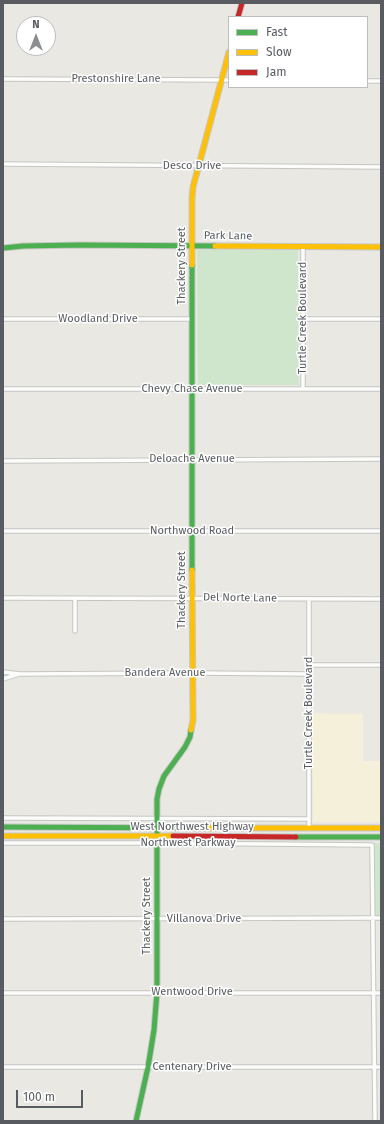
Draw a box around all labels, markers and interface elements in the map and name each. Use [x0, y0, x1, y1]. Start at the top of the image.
north arrow [16, 16, 56, 56]
legend [228, 16, 368, 88]
text: N [32, 18, 40, 31]
text: Fast [266, 25, 288, 39]
text: Slow [266, 45, 292, 59]
text: Jam [266, 65, 286, 79]
street label: Prestonshire Lane [71, 72, 161, 86]
street label: Desco Drive [163, 159, 221, 173]
street label: Thackery Street [175, 227, 189, 305]
street label: Park Lane [204, 229, 252, 243]
street label: Turtle Creek Boulevard [296, 262, 310, 374]
street label: Woodland Drive [58, 312, 138, 326]
street label: Chevy Chase Avenue [141, 382, 243, 396]
street label: Deloache Avenue [149, 452, 235, 466]
street label: Northwood Road [150, 524, 234, 538]
street label: Thackery Street [175, 551, 189, 629]
street label: Del Norte Lane [203, 591, 277, 605]
street label: Turtle Creek Boulevard [302, 657, 316, 769]
street label: Bandera Avenue [125, 666, 205, 680]
street label: West Northwest Highway [130, 820, 254, 834]
street label: Northwest Parkway [140, 836, 236, 850]
street label: Thackery Street [140, 877, 154, 955]
street label: Villanova Drive [167, 912, 241, 926]
street label: Wentwood Drive [151, 985, 233, 999]
street label: Centenary Drive [153, 1060, 231, 1074]
scale bar [18, 1082, 85, 1108]
text: 100 m [23, 1090, 55, 1104]

